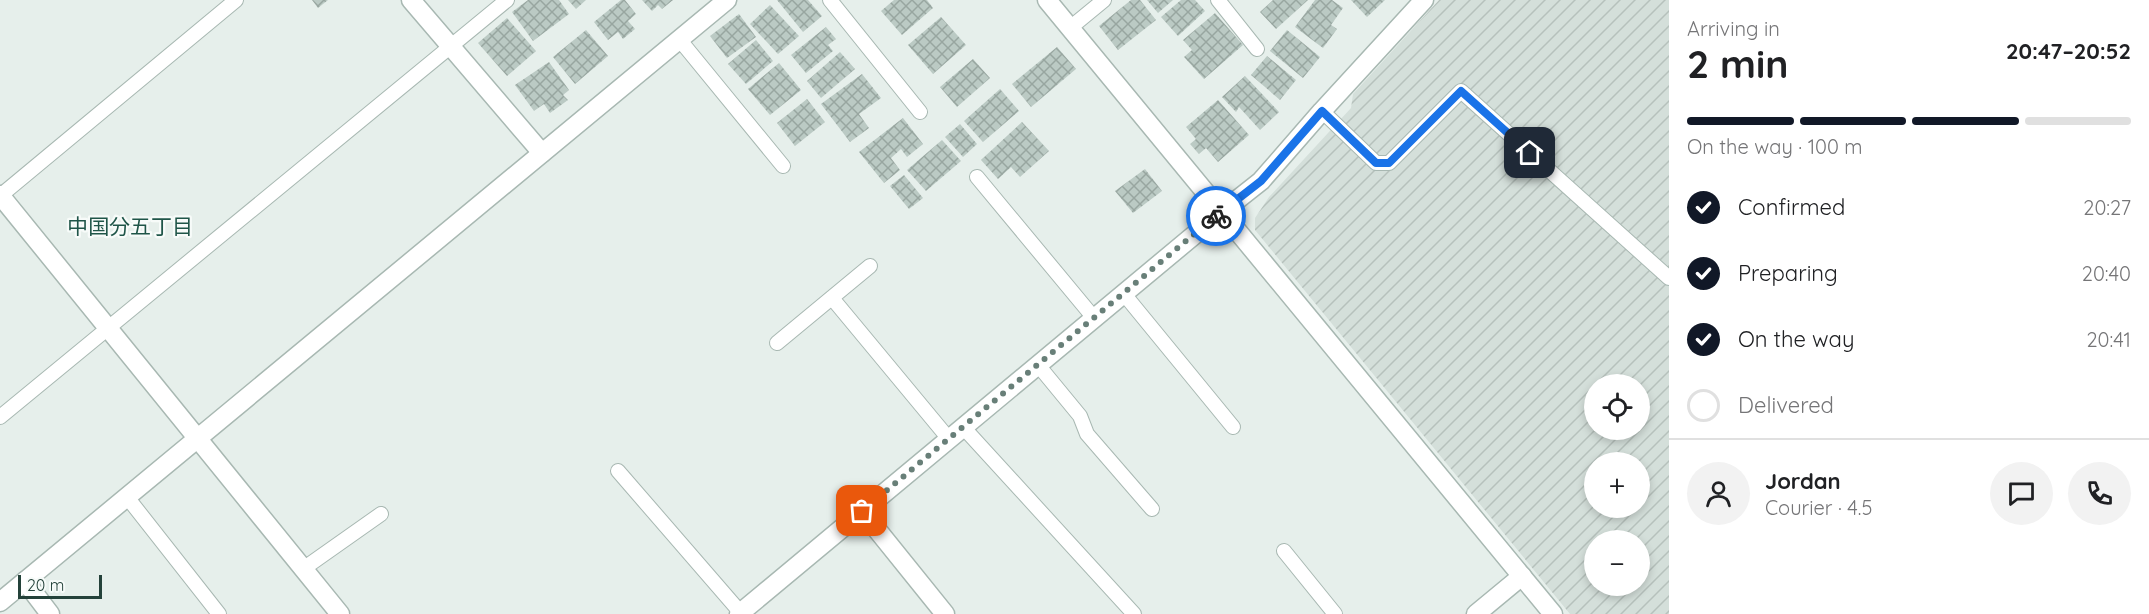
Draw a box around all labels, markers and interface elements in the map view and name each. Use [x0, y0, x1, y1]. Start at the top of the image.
text: Arriving in [1687, 16, 1780, 41]
text: 20:47–20:52 [2006, 37, 2131, 65]
text: 2 min [1687, 39, 1789, 88]
pin [1504, 127, 1555, 178]
text: On the way · 100 m [1687, 134, 1863, 159]
icon: home [1513, 136, 1546, 169]
courier [1186, 186, 1246, 246]
icon: check [1687, 191, 1720, 224]
text: Confirmed [1738, 193, 1845, 221]
text: 20:27 [2083, 195, 2131, 220]
icon: bike [1200, 200, 1233, 233]
district label: 中国分五丁目 [67, 213, 193, 239]
icon: check [1687, 257, 1720, 290]
text: Preparing [1738, 259, 1838, 287]
text: 20:40 [2082, 261, 2131, 286]
icon: check [1687, 323, 1720, 356]
text: On the way [1738, 325, 1854, 353]
text: 20:41 [2086, 327, 2131, 352]
map controls [1584, 374, 1650, 596]
button: locate [1584, 374, 1650, 440]
text: Delivered [1738, 391, 1834, 419]
button: + [1584, 452, 1650, 518]
button: person [1687, 462, 1750, 525]
button: chat [1990, 462, 2053, 525]
button: phone [2068, 462, 2131, 525]
text: Jordan [1765, 467, 1841, 495]
pin [836, 485, 887, 536]
icon: bag [845, 494, 878, 527]
text: Courier · 4.5 [1765, 495, 1872, 520]
button: − [1584, 530, 1650, 596]
scale bar [18, 572, 102, 600]
text: 20 m [27, 575, 64, 595]

